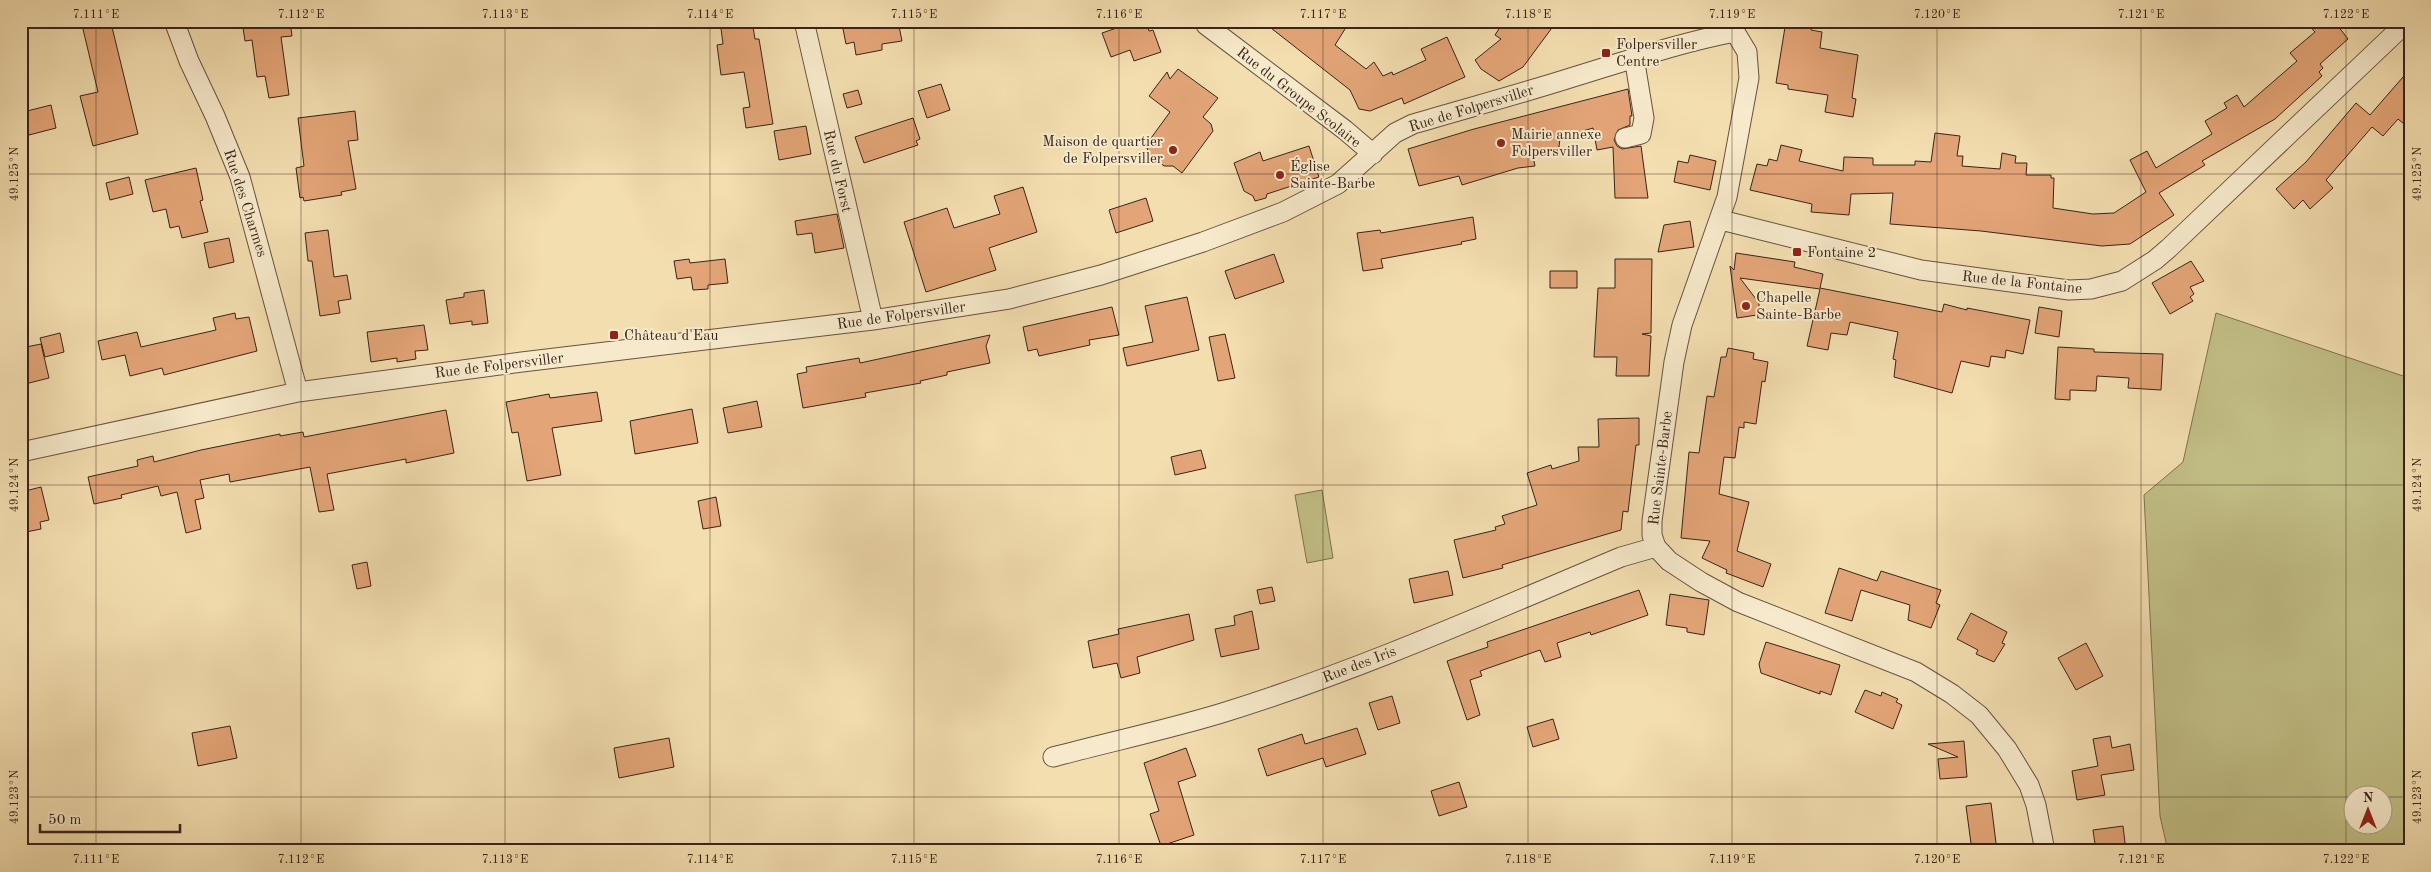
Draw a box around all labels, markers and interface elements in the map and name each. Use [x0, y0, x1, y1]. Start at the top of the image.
text: 7.115°E [891, 8, 937, 21]
text: 7.111°E [73, 9, 119, 21]
text: 7.112°E [278, 9, 324, 21]
text: 7.113°E [482, 9, 528, 21]
text: 7.114°E [687, 9, 733, 21]
text: 7.116°E [1096, 9, 1142, 21]
text: 7.117°E [1300, 9, 1346, 21]
text: 7.118°E [1505, 9, 1551, 21]
text: 7.119°E [1709, 9, 1755, 21]
text: 7.120°E [1914, 9, 1960, 21]
text: 7.121°E [2118, 9, 2164, 21]
text: 7.122°E [2323, 9, 2369, 21]
place label: Folpersviller Centre [1616, 38, 1697, 70]
street label: Rue du Groupe Scolaire [1233, 45, 1363, 151]
marker: Folpersviller Centre [1600, 47, 1612, 59]
street label: Rue de Folpersviller [1407, 83, 1536, 136]
place label: Mairie annexe Folpersviller [1511, 128, 1601, 160]
street label: Rue du Forst [820, 129, 853, 214]
place label: Maison de quartier de Folpersviller [1042, 135, 1163, 167]
marker: Mairie annexe Folpersviller [1495, 137, 1507, 149]
marker: Maison de quartier de Folpersviller [1167, 144, 1179, 156]
text: 49.125°N [8, 147, 21, 201]
text: 49.125°N [2411, 147, 2424, 201]
street label: Rue des Charmes [220, 148, 269, 259]
place label: Église Sainte-Barbe [1290, 157, 1375, 192]
marker: Église Sainte-Barbe [1274, 169, 1286, 181]
marker: Fontaine 2 [1791, 246, 1803, 258]
place label: Fontaine 2 [1807, 246, 1876, 261]
street label: Rue de la Fontaine [1961, 270, 2083, 297]
place label: Chapelle Sainte-Barbe [1756, 291, 1841, 323]
street label: Rue de Folpersviller [836, 300, 967, 333]
marker: Chapelle Sainte-Barbe [1740, 300, 1752, 312]
marker: Château d'Eau [608, 329, 620, 341]
place label: Château d'Eau [624, 329, 719, 344]
street label: Rue de Folpersviller [434, 351, 565, 382]
street label: Rue Sainte-Barbe [1647, 410, 1676, 526]
text: 49.124°N [9, 458, 21, 512]
text: 49.124°N [2412, 458, 2424, 512]
street label: Rue des Iris [1320, 644, 1399, 686]
text: 49.123°N [9, 770, 21, 824]
text: 49.123°N [2412, 770, 2424, 824]
north arrow [2344, 784, 2394, 834]
text: N [2363, 791, 2374, 805]
scale bar [40, 802, 180, 834]
text: 50 m [48, 813, 82, 828]
text: 7.115°E [891, 853, 937, 866]
text: 7.111°E [73, 854, 119, 866]
text: 7.112°E [278, 854, 324, 866]
text: 7.113°E [482, 854, 528, 866]
text: 7.114°E [687, 854, 733, 866]
text: 7.116°E [1096, 854, 1142, 866]
text: 7.117°E [1300, 854, 1346, 866]
text: 7.118°E [1505, 854, 1551, 866]
text: 7.119°E [1709, 854, 1755, 866]
text: 7.120°E [1914, 854, 1960, 866]
text: 7.121°E [2118, 854, 2164, 866]
text: 7.122°E [2323, 854, 2369, 866]

